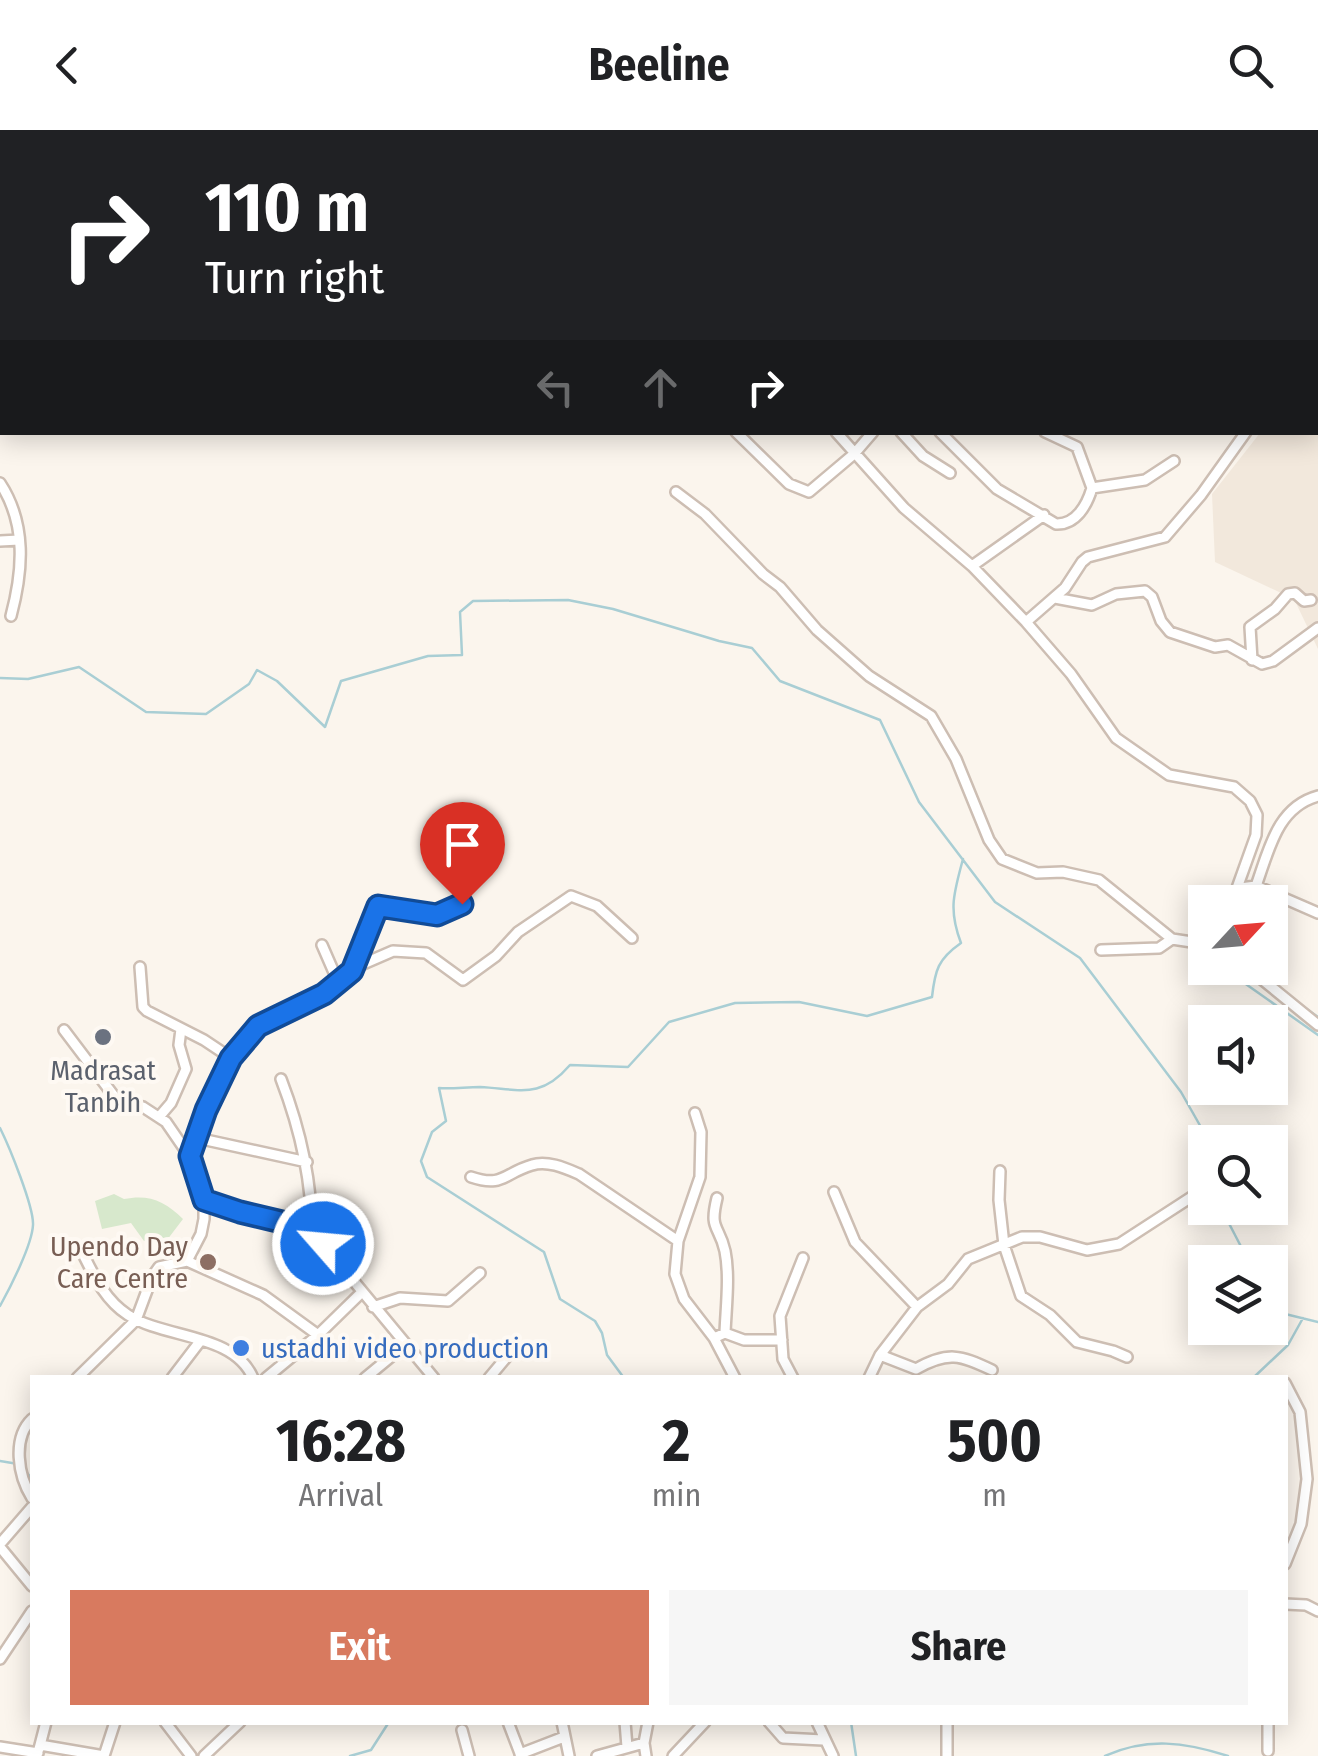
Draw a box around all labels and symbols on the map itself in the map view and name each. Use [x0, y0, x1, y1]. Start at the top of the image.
pin [420, 802, 505, 905]
north arrow [1188, 885, 1288, 985]
marker: Madrasat Tanbih [92, 1026, 114, 1048]
place label: Madrasat Tanbih [50, 1054, 157, 1119]
position arrow [271, 1192, 375, 1296]
place label: Upendo Day Care Centre [50, 1230, 189, 1295]
marker: Upendo Day Care Centre [197, 1251, 219, 1273]
place label: ustadhi video production [261, 1332, 549, 1365]
marker: ustadhi video production [230, 1337, 252, 1359]

